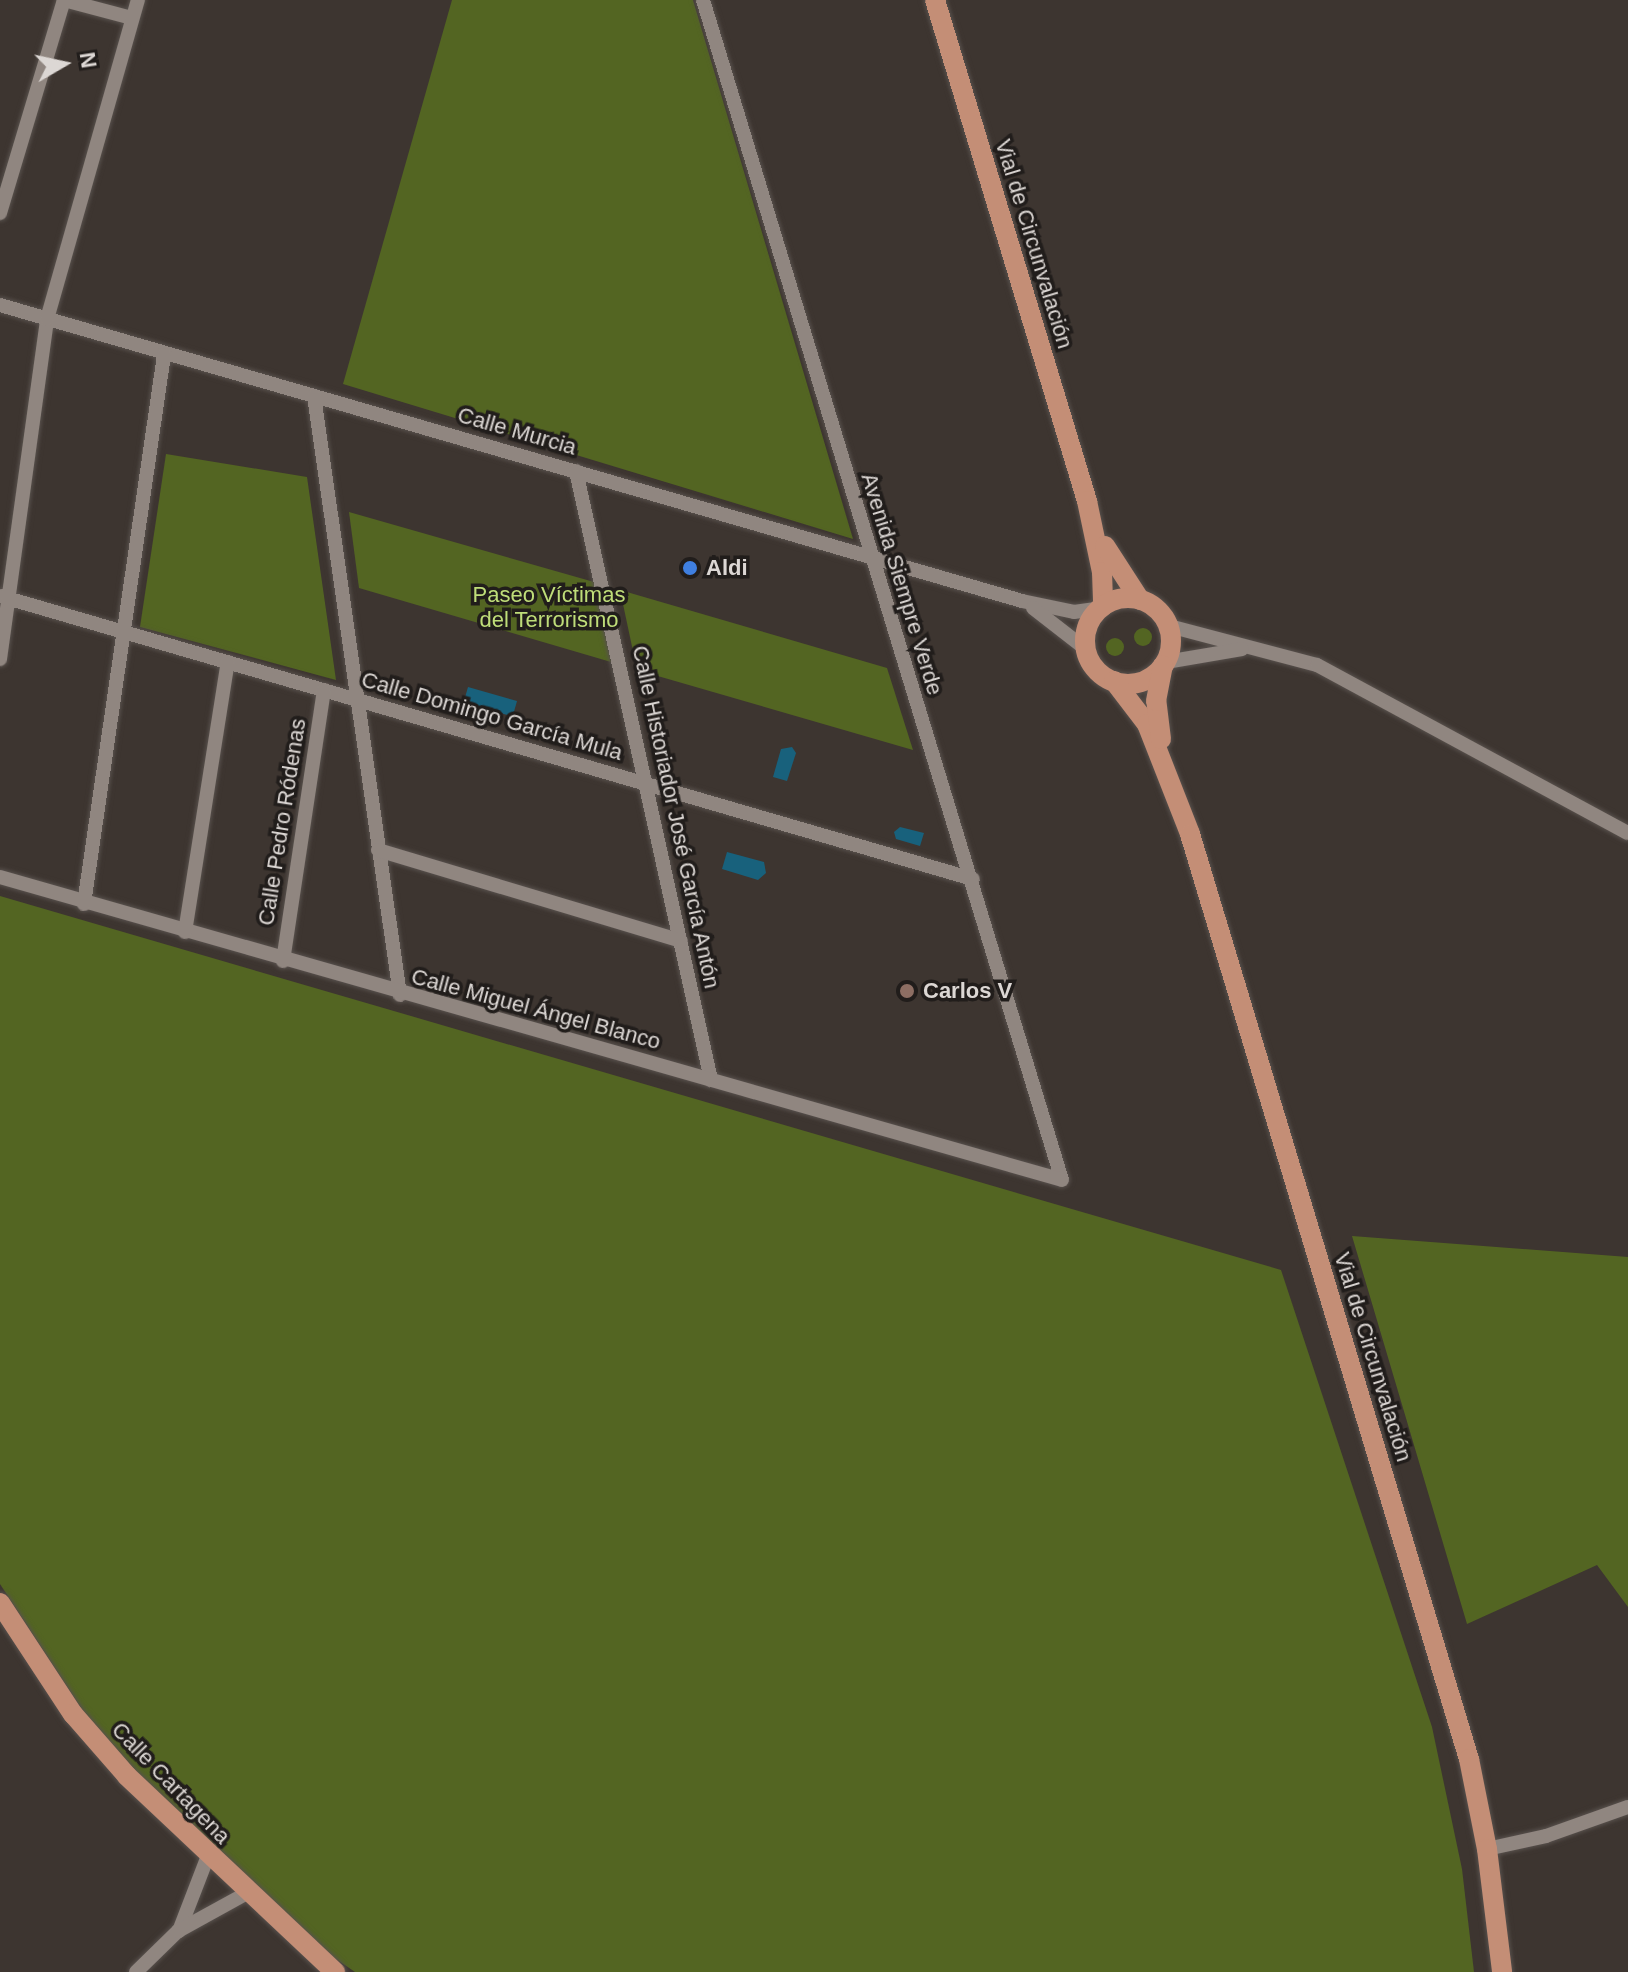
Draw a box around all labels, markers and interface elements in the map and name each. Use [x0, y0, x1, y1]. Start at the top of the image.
north arrow [24, 24, 104, 104]
text: N [75, 50, 102, 70]
street label: Vial de Circunvalación [990, 136, 1078, 352]
street label: Calle Murcia [455, 401, 579, 461]
street label: Avenida Siempre Verde [856, 470, 948, 698]
place label: Aldi [706, 555, 748, 581]
marker: Aldi [681, 559, 699, 577]
park label: Paseo Víctimas del Terrorismo [473, 581, 625, 632]
street label: Calle Historiador José García Antón [627, 643, 725, 991]
street label: Calle Domingo García Mula [358, 666, 626, 766]
street label: Calle Pedro Ródenas [253, 717, 311, 927]
street label: Calle Miguel Ángel Blanco [409, 963, 663, 1055]
place label: Carlos V [923, 978, 1012, 1004]
marker: Carlos V [898, 982, 916, 1000]
street label: Vial de Circunvalación [1329, 1249, 1417, 1465]
street label: Calle Cartagena [106, 1717, 236, 1849]

